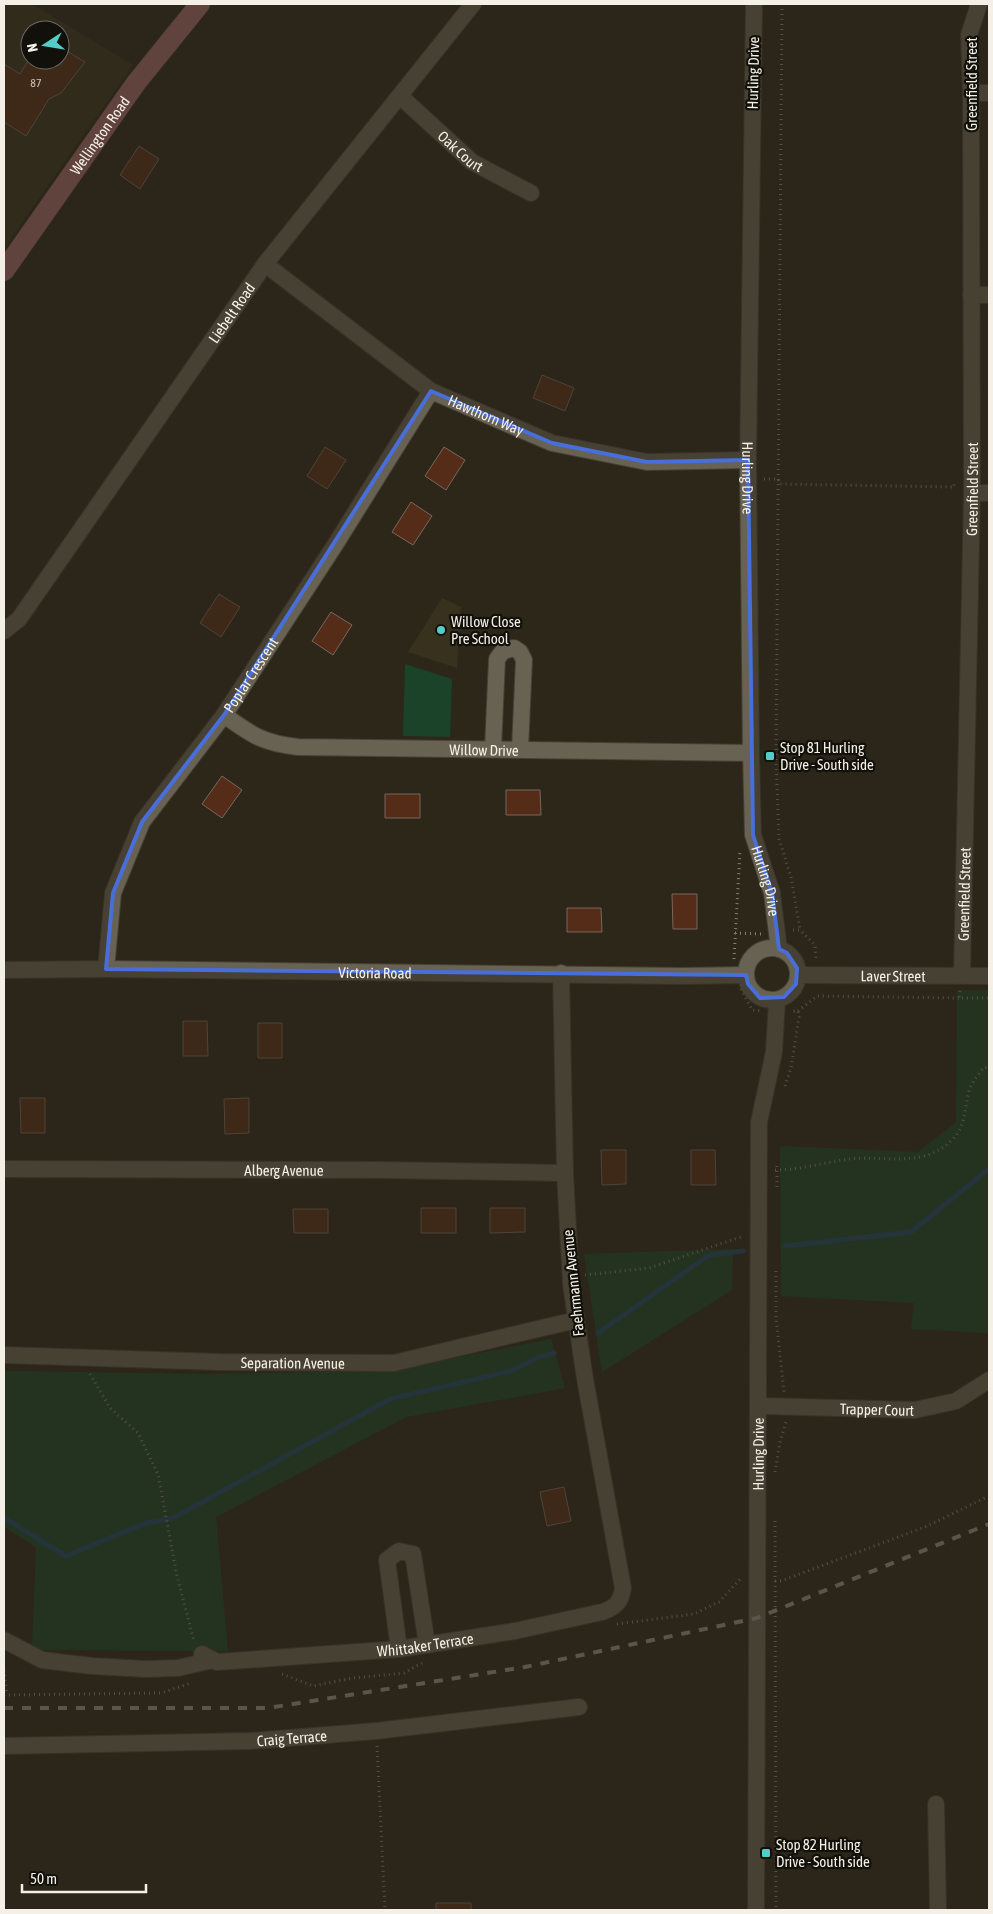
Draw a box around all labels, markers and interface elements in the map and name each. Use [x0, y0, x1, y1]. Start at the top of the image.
north arrow [20, 20, 70, 70]
street label: Hurling Drive [744, 36, 762, 110]
street label: Greenfield Street [963, 37, 980, 131]
text: N [24, 42, 41, 53]
house number: 87 [30, 76, 42, 90]
street label: Wellington Road [66, 93, 133, 178]
street label: Oak Court [435, 127, 486, 175]
street label: Liebelt Road [205, 279, 258, 346]
street label: Hawthorn Way [446, 391, 527, 438]
street label: Hurling Drive [739, 441, 757, 515]
street label: Greenfield Street [963, 442, 981, 536]
place label: Willow Close Pre School [451, 613, 521, 647]
marker: Willow Close Pre School [435, 624, 447, 636]
street label: Poplar Crescent [220, 634, 281, 715]
place label: Stop 81 Hurling Drive - South side [780, 739, 874, 773]
street label: Willow Drive [449, 741, 519, 758]
marker: Stop 81 Hurling Drive - South side [764, 750, 776, 762]
street label: Hurling Drive [749, 843, 783, 917]
street label: Greenfield Street [954, 847, 973, 941]
street label: Victoria Road [338, 963, 412, 981]
street label: Laver Street [860, 967, 926, 984]
street label: Alberg Avenue [244, 1161, 324, 1178]
street label: Faehrmann Avenue [559, 1229, 587, 1337]
street label: Separation Avenue [241, 1354, 345, 1371]
street label: Trapper Court [840, 1400, 914, 1418]
street label: Hurling Drive [749, 1417, 766, 1490]
street label: Whittaker Terrace [376, 1629, 475, 1659]
street label: Craig Terrace [256, 1726, 328, 1749]
place label: Stop 82 Hurling Drive - South side [776, 1836, 870, 1870]
marker: Stop 82 Hurling Drive - South side [760, 1847, 772, 1859]
scale bar [22, 1862, 146, 1894]
text: 50 m [30, 1870, 57, 1887]

